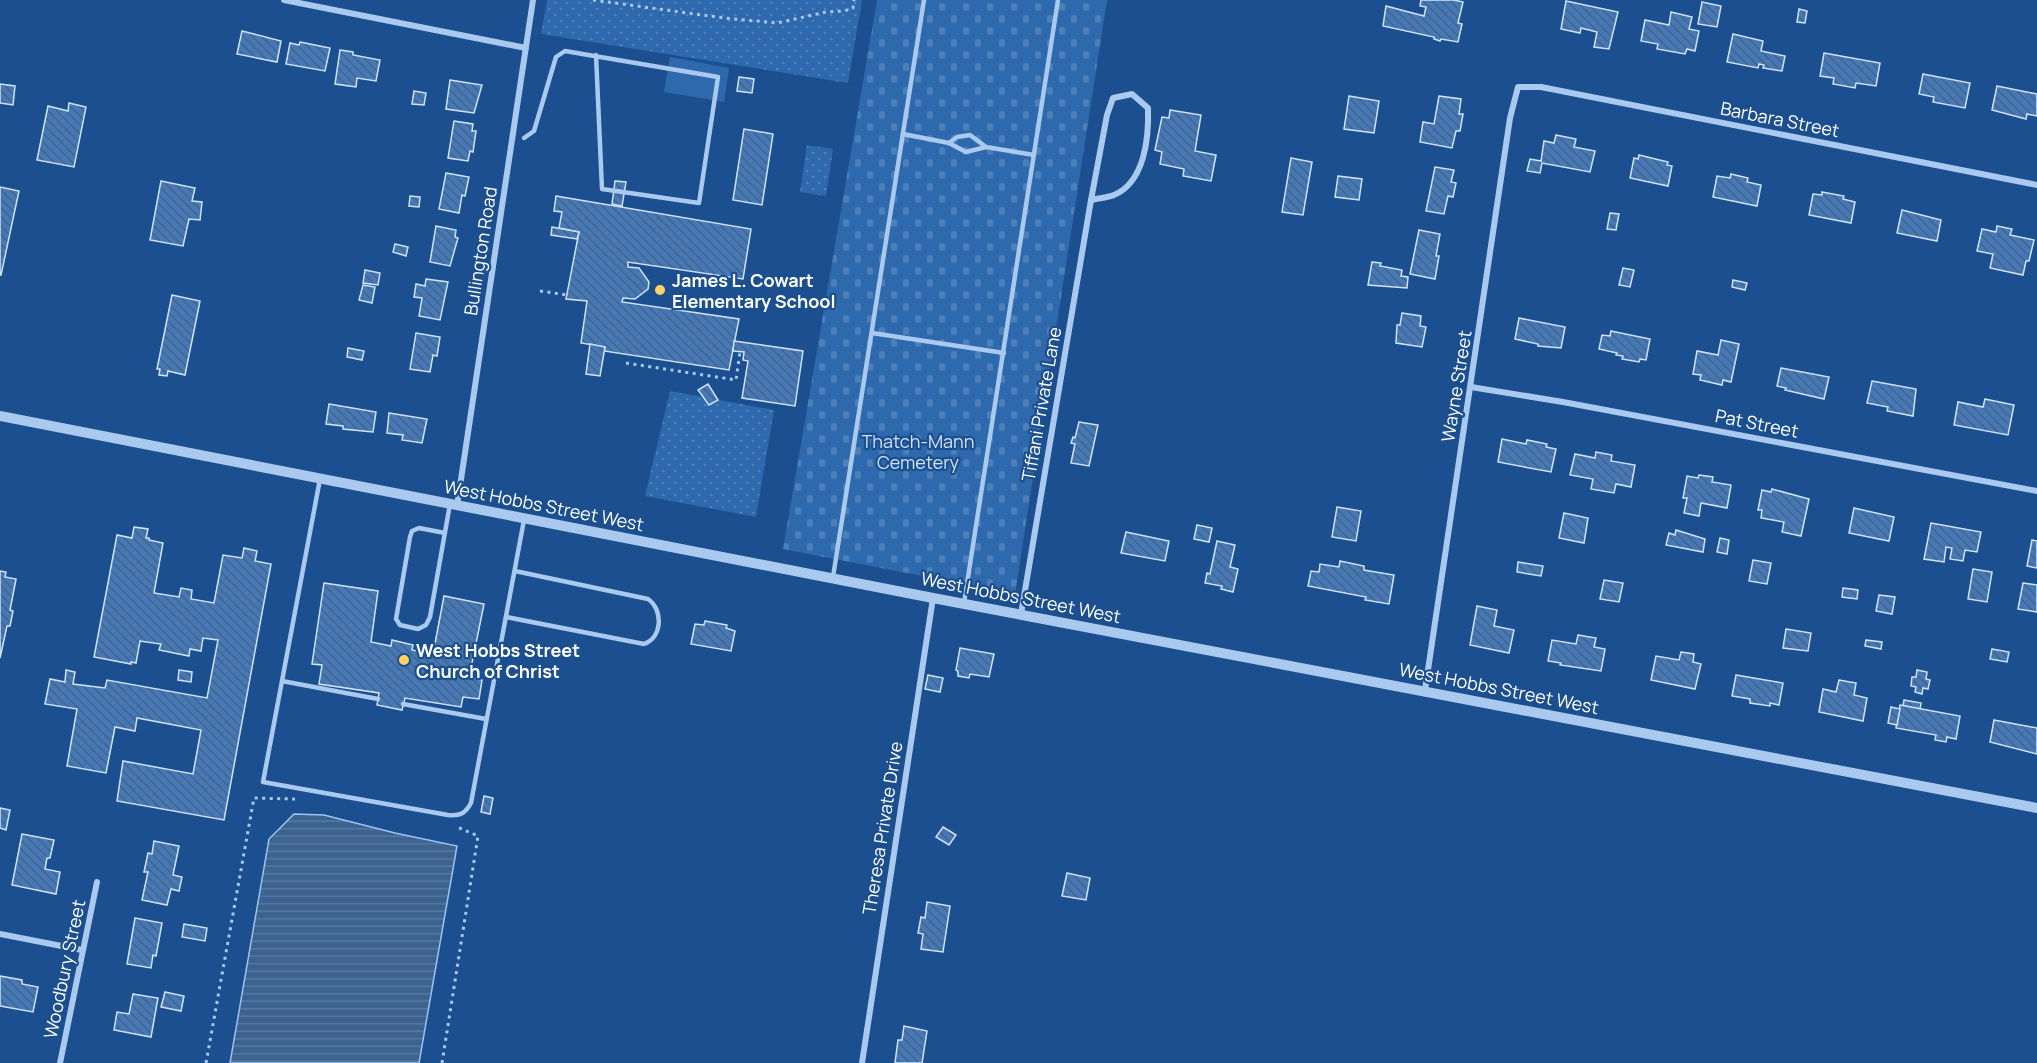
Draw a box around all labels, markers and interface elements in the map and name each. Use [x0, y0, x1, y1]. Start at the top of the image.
street label: Barbara Street [1718, 96, 1842, 142]
street label: Bullington Road [458, 185, 502, 317]
place label: James L. Cowart Elementary School [672, 268, 835, 313]
marker: James L. Cowart Elementary School [653, 283, 667, 297]
street label: Tiffani Private Lane [1016, 325, 1066, 483]
street label: Wayne Street [1435, 329, 1477, 443]
street label: Pat Street [1713, 403, 1801, 443]
park label: Thatch-Mann Cemetery [861, 429, 975, 474]
street label: West Hobbs Street West [442, 474, 646, 536]
street label: West Hobbs Street West [919, 566, 1123, 628]
place label: West Hobbs Street Church of Christ [416, 638, 580, 683]
marker: West Hobbs Street Church of Christ [397, 653, 411, 667]
street label: West Hobbs Street West [1397, 657, 1601, 719]
street label: Theresa Private Drive [856, 740, 908, 916]
street label: Woodbury Street [38, 897, 90, 1041]

